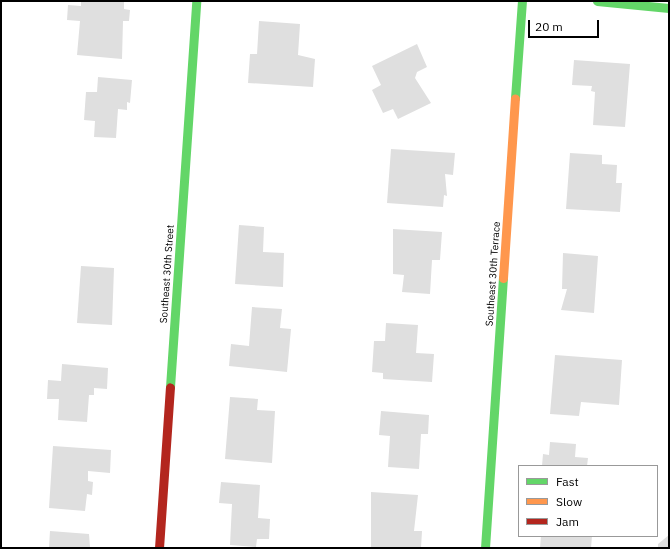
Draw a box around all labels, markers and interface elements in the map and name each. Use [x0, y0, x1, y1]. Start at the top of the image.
scale bar [530, 12, 601, 38]
text: 20 m [535, 19, 563, 34]
street label: Southeast 30th Terrace [483, 221, 503, 327]
street label: Southeast 30th Street [158, 224, 176, 324]
legend [518, 465, 658, 537]
text: Fast [556, 474, 579, 489]
text: Slow [556, 494, 582, 509]
text: Jam [556, 514, 579, 529]

